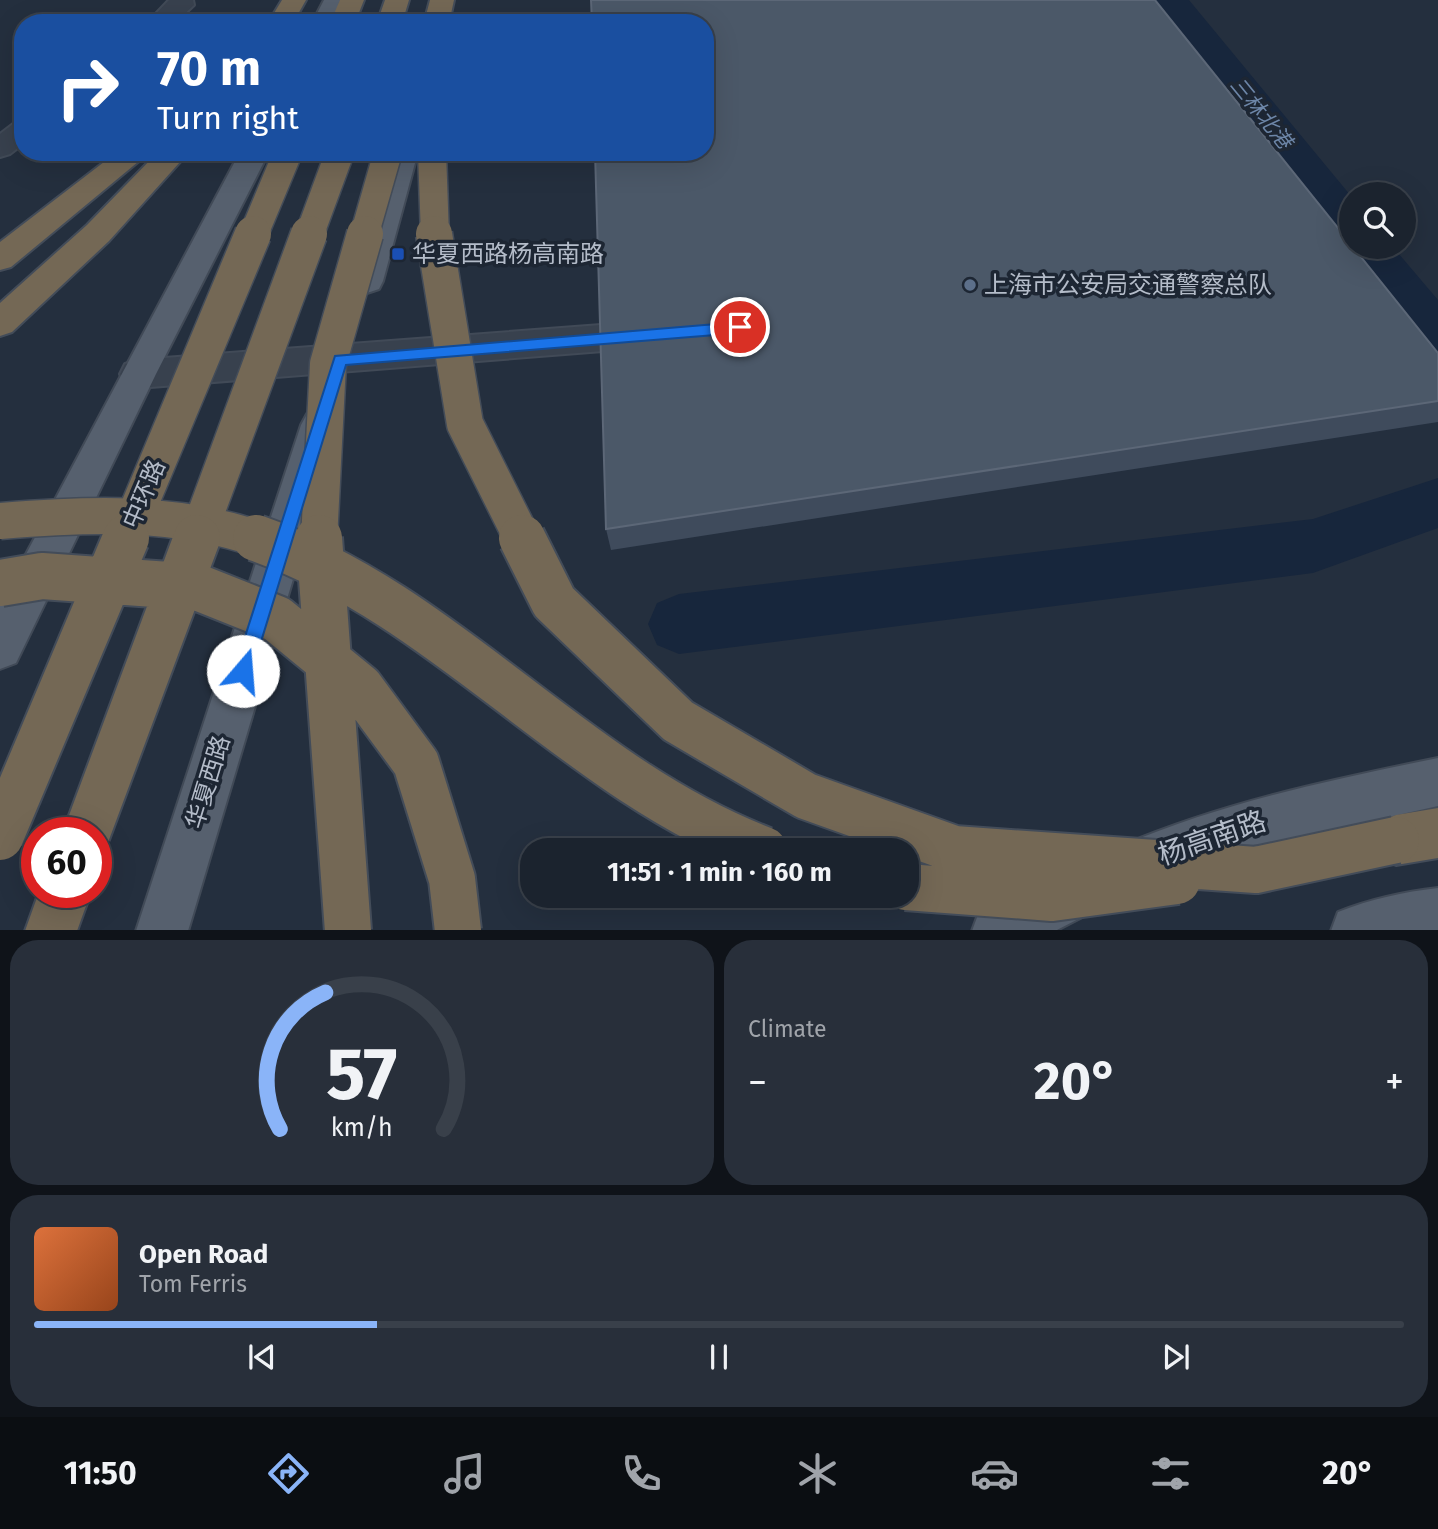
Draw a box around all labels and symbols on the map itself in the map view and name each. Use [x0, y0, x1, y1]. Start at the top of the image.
water label: 三林北港 [1224, 72, 1299, 156]
place label: 华夏西路杨高南路 [412, 240, 604, 268]
marker: 华夏西路杨高南路 [390, 246, 406, 262]
place label: 上海市公安局交通警察总队 [984, 271, 1272, 299]
marker: 上海市公安局交通警察总队 [962, 277, 978, 293]
pin [710, 297, 770, 357]
street label: 中环路 [117, 455, 171, 533]
position arrow [206, 634, 280, 708]
street label: 华夏西路 [181, 732, 235, 832]
street label: 杨高南路 [1154, 804, 1270, 872]
speed limit sign: 60 [21, 817, 112, 908]

